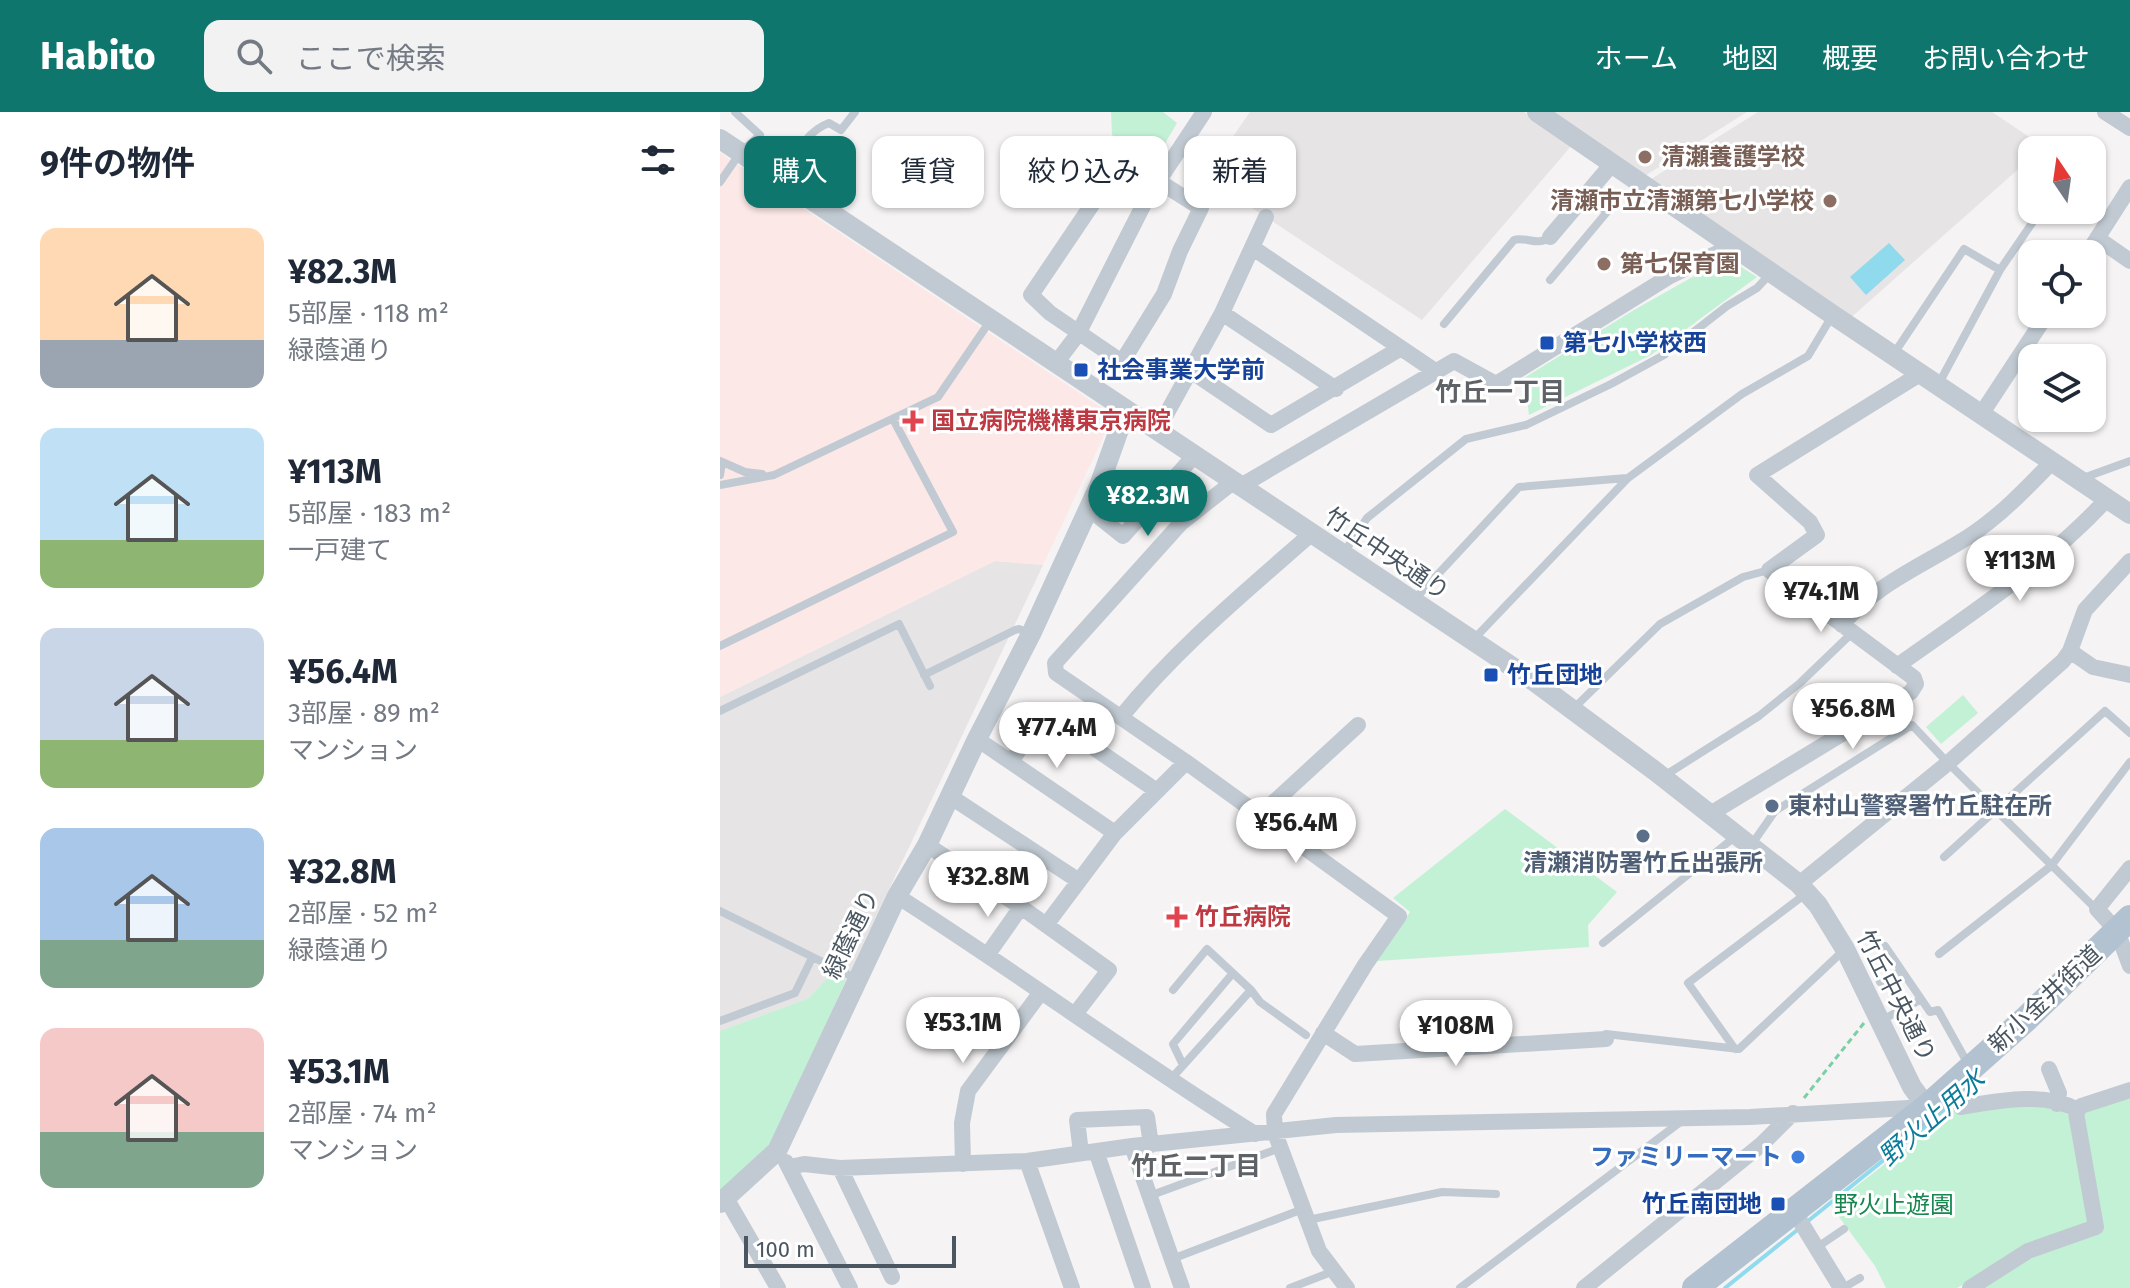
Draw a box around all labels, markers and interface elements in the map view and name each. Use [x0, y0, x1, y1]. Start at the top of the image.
search box [204, 20, 764, 92]
text: Habito [40, 33, 156, 79]
icon: search [232, 34, 276, 78]
text: ここで検索 [296, 41, 446, 77]
text: ホーム [1595, 42, 1678, 75]
text: 地図 [1722, 42, 1778, 75]
text: 概要 [1822, 42, 1878, 75]
text: お問い合わせ [1922, 42, 2090, 75]
chip: 購入 [744, 136, 856, 208]
chip: 賃貸 [872, 136, 984, 208]
chip: 絞り込み [1000, 136, 1168, 208]
chip: 新着 [1184, 136, 1296, 208]
north arrow [2018, 136, 2106, 224]
map controls [2018, 136, 2106, 432]
icon: filters [636, 138, 680, 182]
text: 9件の物件 [40, 143, 195, 184]
place label: 清瀬養護学校 [1661, 143, 1805, 171]
marker: 清瀬養護学校 [1636, 148, 1654, 166]
place label: 清瀬市立清瀬第七小学校 [1550, 187, 1814, 215]
marker: 清瀬市立清瀬第七小学校 [1821, 192, 1839, 210]
button: locate [2018, 240, 2106, 328]
place label: 第七保育園 [1620, 250, 1740, 278]
text: ¥82.3M [288, 251, 397, 292]
marker: 第七保育園 [1595, 255, 1613, 273]
icon: home [104, 260, 200, 356]
text: 5部屋 · 118 m² [288, 298, 449, 329]
place label: 第七小学校西 [1563, 329, 1707, 357]
marker: 第七小学校西 [1538, 334, 1556, 352]
text: 緑蔭通り [288, 335, 392, 366]
button: layers [2018, 344, 2106, 432]
place label: 社会事業大学前 [1097, 356, 1265, 384]
marker: 社会事業大学前 [1072, 361, 1090, 379]
district label: 竹丘一丁目 [1435, 377, 1565, 408]
place label: 国立病院機構東京病院 [931, 407, 1171, 435]
marker: 国立病院機構東京病院 [902, 410, 924, 432]
text: ¥113M [288, 451, 382, 492]
icon: home [104, 460, 200, 556]
pin: ¥82.3M [1083, 470, 1213, 538]
text: ¥82.3M [1106, 480, 1190, 511]
text: 5部屋 · 183 m² [288, 498, 451, 529]
street label: 竹丘中央通り [1319, 502, 1455, 606]
text: 一戸建て [288, 535, 392, 566]
pin: ¥113M [1964, 535, 2076, 603]
text: ¥113M [1984, 545, 2056, 576]
pin: ¥74.1M [1756, 566, 1886, 634]
text: ¥74.1M [1783, 576, 1859, 607]
text: ¥56.4M [288, 651, 398, 692]
icon: home [104, 660, 200, 756]
place label: 竹丘団地 [1507, 661, 1603, 689]
marker: 竹丘団地 [1482, 666, 1500, 684]
pin: ¥56.8M [1788, 683, 1918, 751]
text: ¥56.8M [1811, 693, 1895, 724]
text: 3部屋 · 89 m² [288, 698, 440, 729]
pin: ¥77.4M [992, 702, 1122, 770]
text: ¥77.4M [1017, 712, 1097, 743]
text: マンション [288, 735, 418, 766]
place label: 東村山警察署竹丘駐在所 [1788, 792, 2052, 820]
pin: ¥56.4M [1231, 797, 1361, 865]
marker: 東村山警察署竹丘駐在所 [1763, 797, 1781, 815]
text: ¥56.4M [1254, 807, 1338, 838]
marker: 清瀬消防署竹丘出張所 [1634, 827, 1652, 845]
place label: 清瀬消防署竹丘出張所 [1523, 849, 1763, 877]
text: ¥32.8M [288, 851, 396, 892]
pin: ¥32.8M [923, 851, 1053, 919]
icon: home [104, 860, 200, 956]
text: ¥32.8M [947, 861, 1029, 892]
street label: 緑蔭通り [817, 885, 885, 983]
text: 2部屋 · 52 m² [288, 898, 438, 929]
place label: 竹丘病院 [1195, 903, 1291, 931]
marker: 竹丘病院 [1166, 906, 1188, 928]
street label: 竹丘中央通り [1851, 925, 1941, 1067]
text: 緑蔭通り [288, 935, 392, 966]
street label: 新小金井街道 [1983, 940, 2107, 1058]
pin: ¥53.1M [898, 997, 1028, 1065]
pin: ¥108M [1400, 1000, 1512, 1068]
text: ¥53.1M [924, 1007, 1002, 1038]
text: ¥108M [1418, 1010, 1494, 1041]
text: ¥53.1M [288, 1051, 390, 1092]
icon: home [104, 1060, 200, 1156]
water label: 野火止用水 [1873, 1062, 1993, 1172]
text: 2部屋 · 74 m² [288, 1098, 437, 1129]
text: マンション [288, 1135, 418, 1166]
place label: ファミリーマート [1590, 1143, 1782, 1171]
marker: ファミリーマート [1789, 1148, 1807, 1166]
district label: 竹丘二丁目 [1131, 1151, 1261, 1182]
place label: 竹丘南団地 [1642, 1190, 1762, 1218]
park label: 野火止遊園 [1834, 1191, 1954, 1219]
marker: 竹丘南団地 [1769, 1195, 1787, 1213]
scale bar [744, 1232, 956, 1268]
text: 100 m [756, 1236, 815, 1263]

